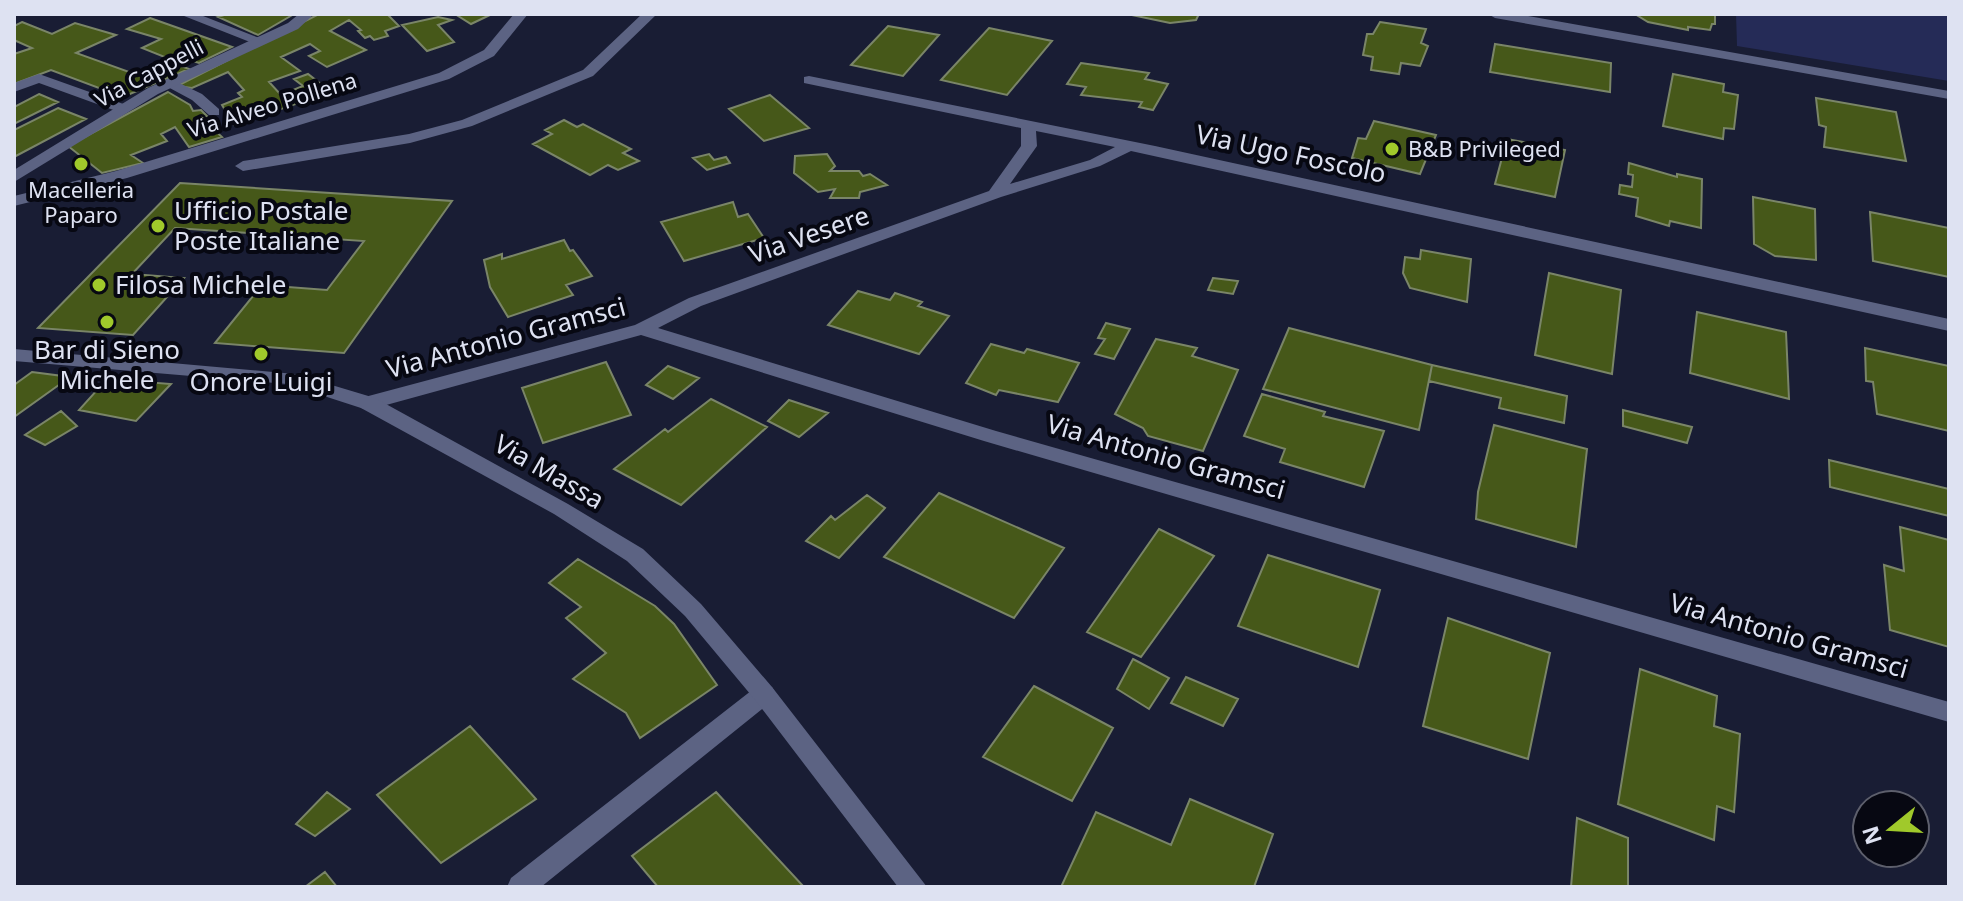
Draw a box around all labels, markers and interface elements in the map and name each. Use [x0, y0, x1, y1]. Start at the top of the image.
street label: Via Cappelli [89, 31, 208, 113]
street label: Via Alveo Pollena [183, 64, 360, 144]
street label: Via Ugo Foscolo [1193, 115, 1390, 191]
place label: B&B Privileged [1408, 133, 1561, 163]
marker: B&B Privileged [1383, 140, 1401, 158]
marker: Macelleria Paparo [72, 155, 90, 173]
place label: Macelleria Paparo [28, 174, 134, 229]
place label: Ufficio Postale Poste Italiane [174, 192, 349, 258]
street label: Via Vesere [744, 197, 874, 271]
marker: Ufficio Postale Poste Italiane [149, 217, 167, 235]
place label: Filosa Michele [115, 266, 286, 302]
marker: Filosa Michele [90, 276, 108, 294]
street label: Via Antonio Gramsci [382, 288, 629, 386]
marker: Bar di Sieno Michele [98, 313, 116, 331]
place label: Bar di Sieno Michele [34, 331, 180, 397]
marker: Onore Luigi [252, 345, 270, 363]
place label: Onore Luigi [190, 363, 332, 399]
street label: Via Antonio Gramsci [1043, 405, 1290, 507]
street label: Via Massa [488, 425, 611, 517]
street label: Via Antonio Gramsci [1666, 584, 1913, 686]
north arrow [1851, 789, 1931, 869]
text: N [1854, 822, 1888, 849]

